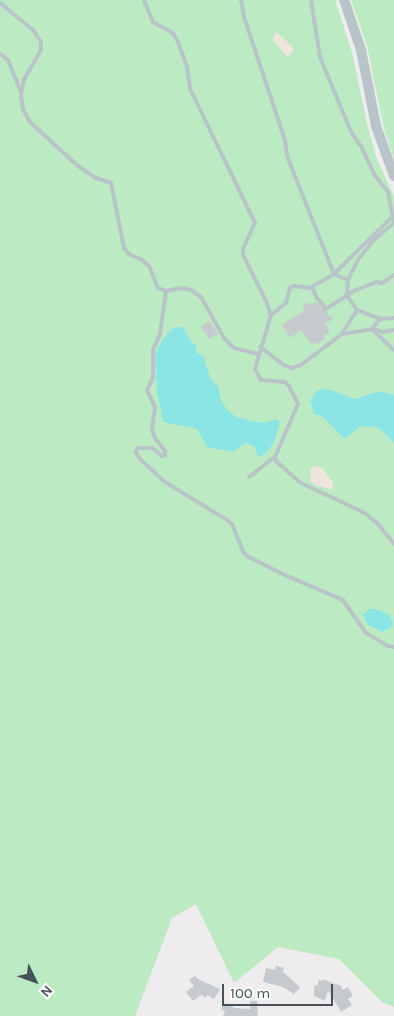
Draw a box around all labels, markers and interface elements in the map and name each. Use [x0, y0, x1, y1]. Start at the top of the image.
north arrow [10, 956, 60, 1006]
scale bar [224, 974, 335, 1006]
text: N [37, 982, 56, 1001]
text: 100 m [230, 984, 270, 1002]

